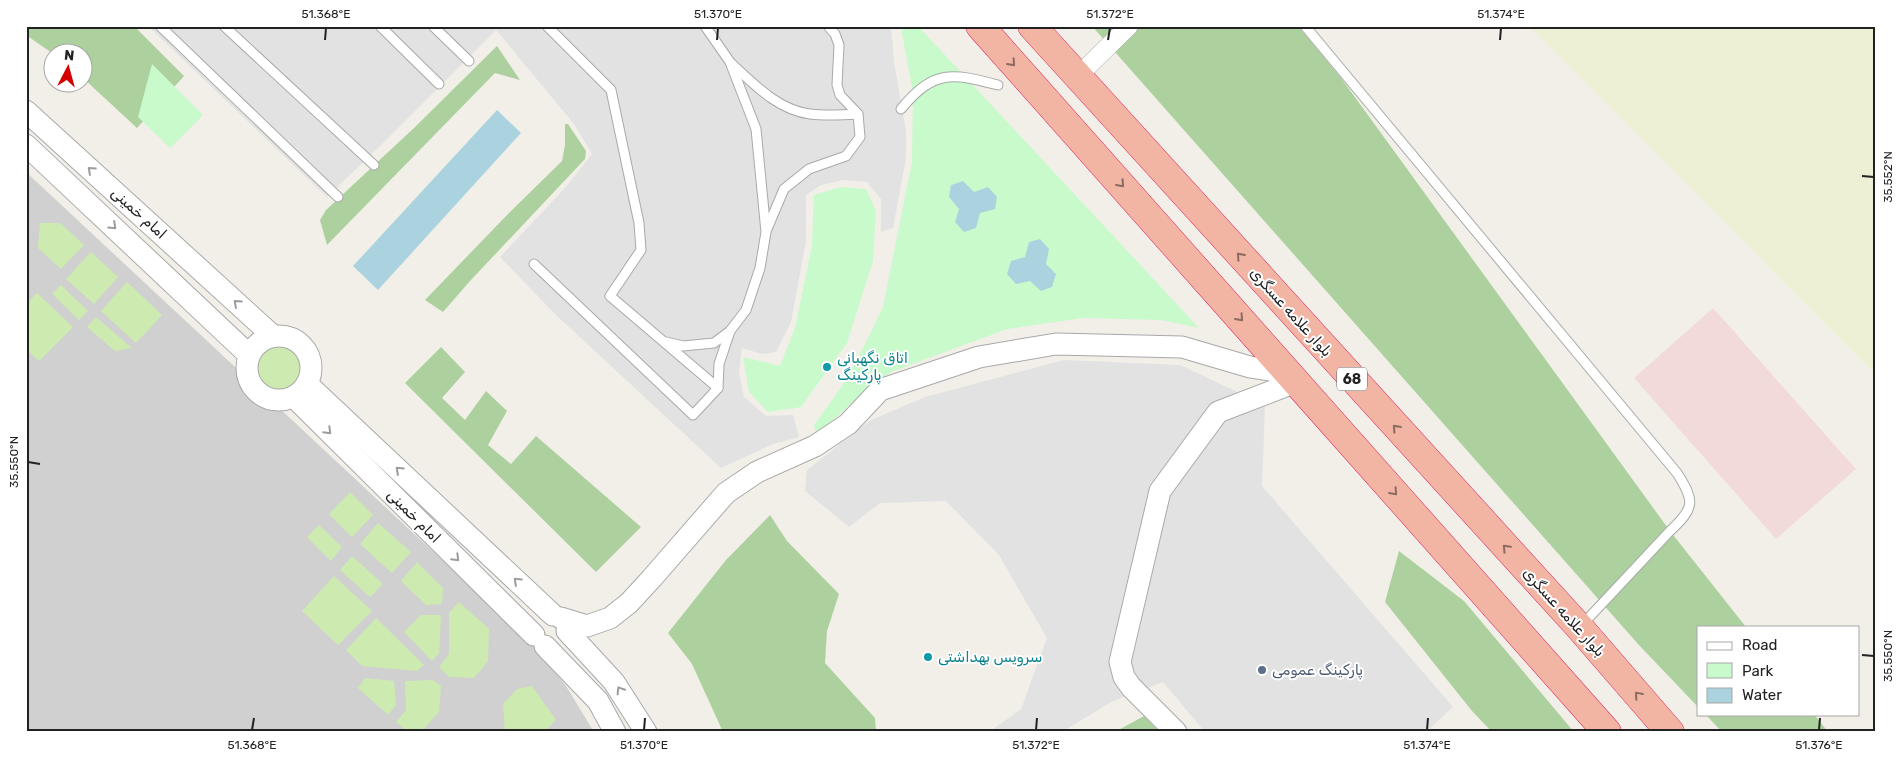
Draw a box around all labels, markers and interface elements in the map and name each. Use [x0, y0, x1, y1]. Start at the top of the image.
text: 51.368°E [301, 7, 351, 21]
text: 51.370°E [694, 7, 742, 21]
text: 51.372°E [1086, 7, 1134, 21]
text: 51.374°E [1477, 7, 1525, 21]
north arrow [42, 42, 92, 92]
text: N [63, 47, 75, 65]
one-way arrow [1006, 57, 1015, 66]
text: 35.552°N [1881, 151, 1895, 203]
one-way arrow [88, 167, 97, 176]
one-way arrow [1115, 178, 1124, 187]
street label: امام خمینی [107, 183, 170, 243]
one-way arrow [107, 220, 116, 229]
one-way arrow [1237, 252, 1246, 261]
street label: بلوار علامه عسگری [1246, 264, 1336, 360]
one-way arrow [234, 300, 243, 309]
one-way arrow [1235, 312, 1243, 321]
place label: اتاق نگهبانی پارکینگ [837, 349, 908, 385]
marker: اتاق نگهبانی پارکینگ [821, 361, 833, 373]
road number: 68 [1337, 368, 1367, 390]
one-way arrow [323, 425, 332, 434]
one-way arrow [1393, 425, 1402, 434]
text: 35.550°N [7, 436, 21, 488]
one-way arrow [396, 467, 405, 476]
street label: امام خمینی [383, 485, 445, 547]
one-way arrow [1388, 487, 1397, 496]
one-way arrow [1503, 545, 1512, 554]
one-way arrow [451, 552, 460, 561]
street label: بلوار علامه عسگری [1519, 564, 1609, 660]
one-way arrow [514, 578, 523, 587]
legend [1697, 626, 1860, 716]
text: 35.550°N [1881, 630, 1895, 682]
text: Road [1742, 636, 1778, 654]
place label: سرویس بهداشتی [938, 648, 1042, 667]
marker: سرویس بهداشتی [922, 651, 934, 663]
place label: پارکینگ عمومی [1272, 661, 1363, 680]
text: Park [1742, 662, 1773, 680]
marker: پارکینگ عمومی [1256, 664, 1268, 676]
text: Water [1742, 686, 1782, 704]
one-way arrow [616, 687, 626, 696]
one-way arrow [1635, 692, 1644, 701]
text: 51.368°E [227, 738, 277, 752]
text: 51.370°E [620, 738, 668, 752]
text: 51.372°E [1012, 738, 1060, 752]
text: 51.374°E [1403, 738, 1451, 752]
text: 51.376°E [1795, 738, 1843, 752]

